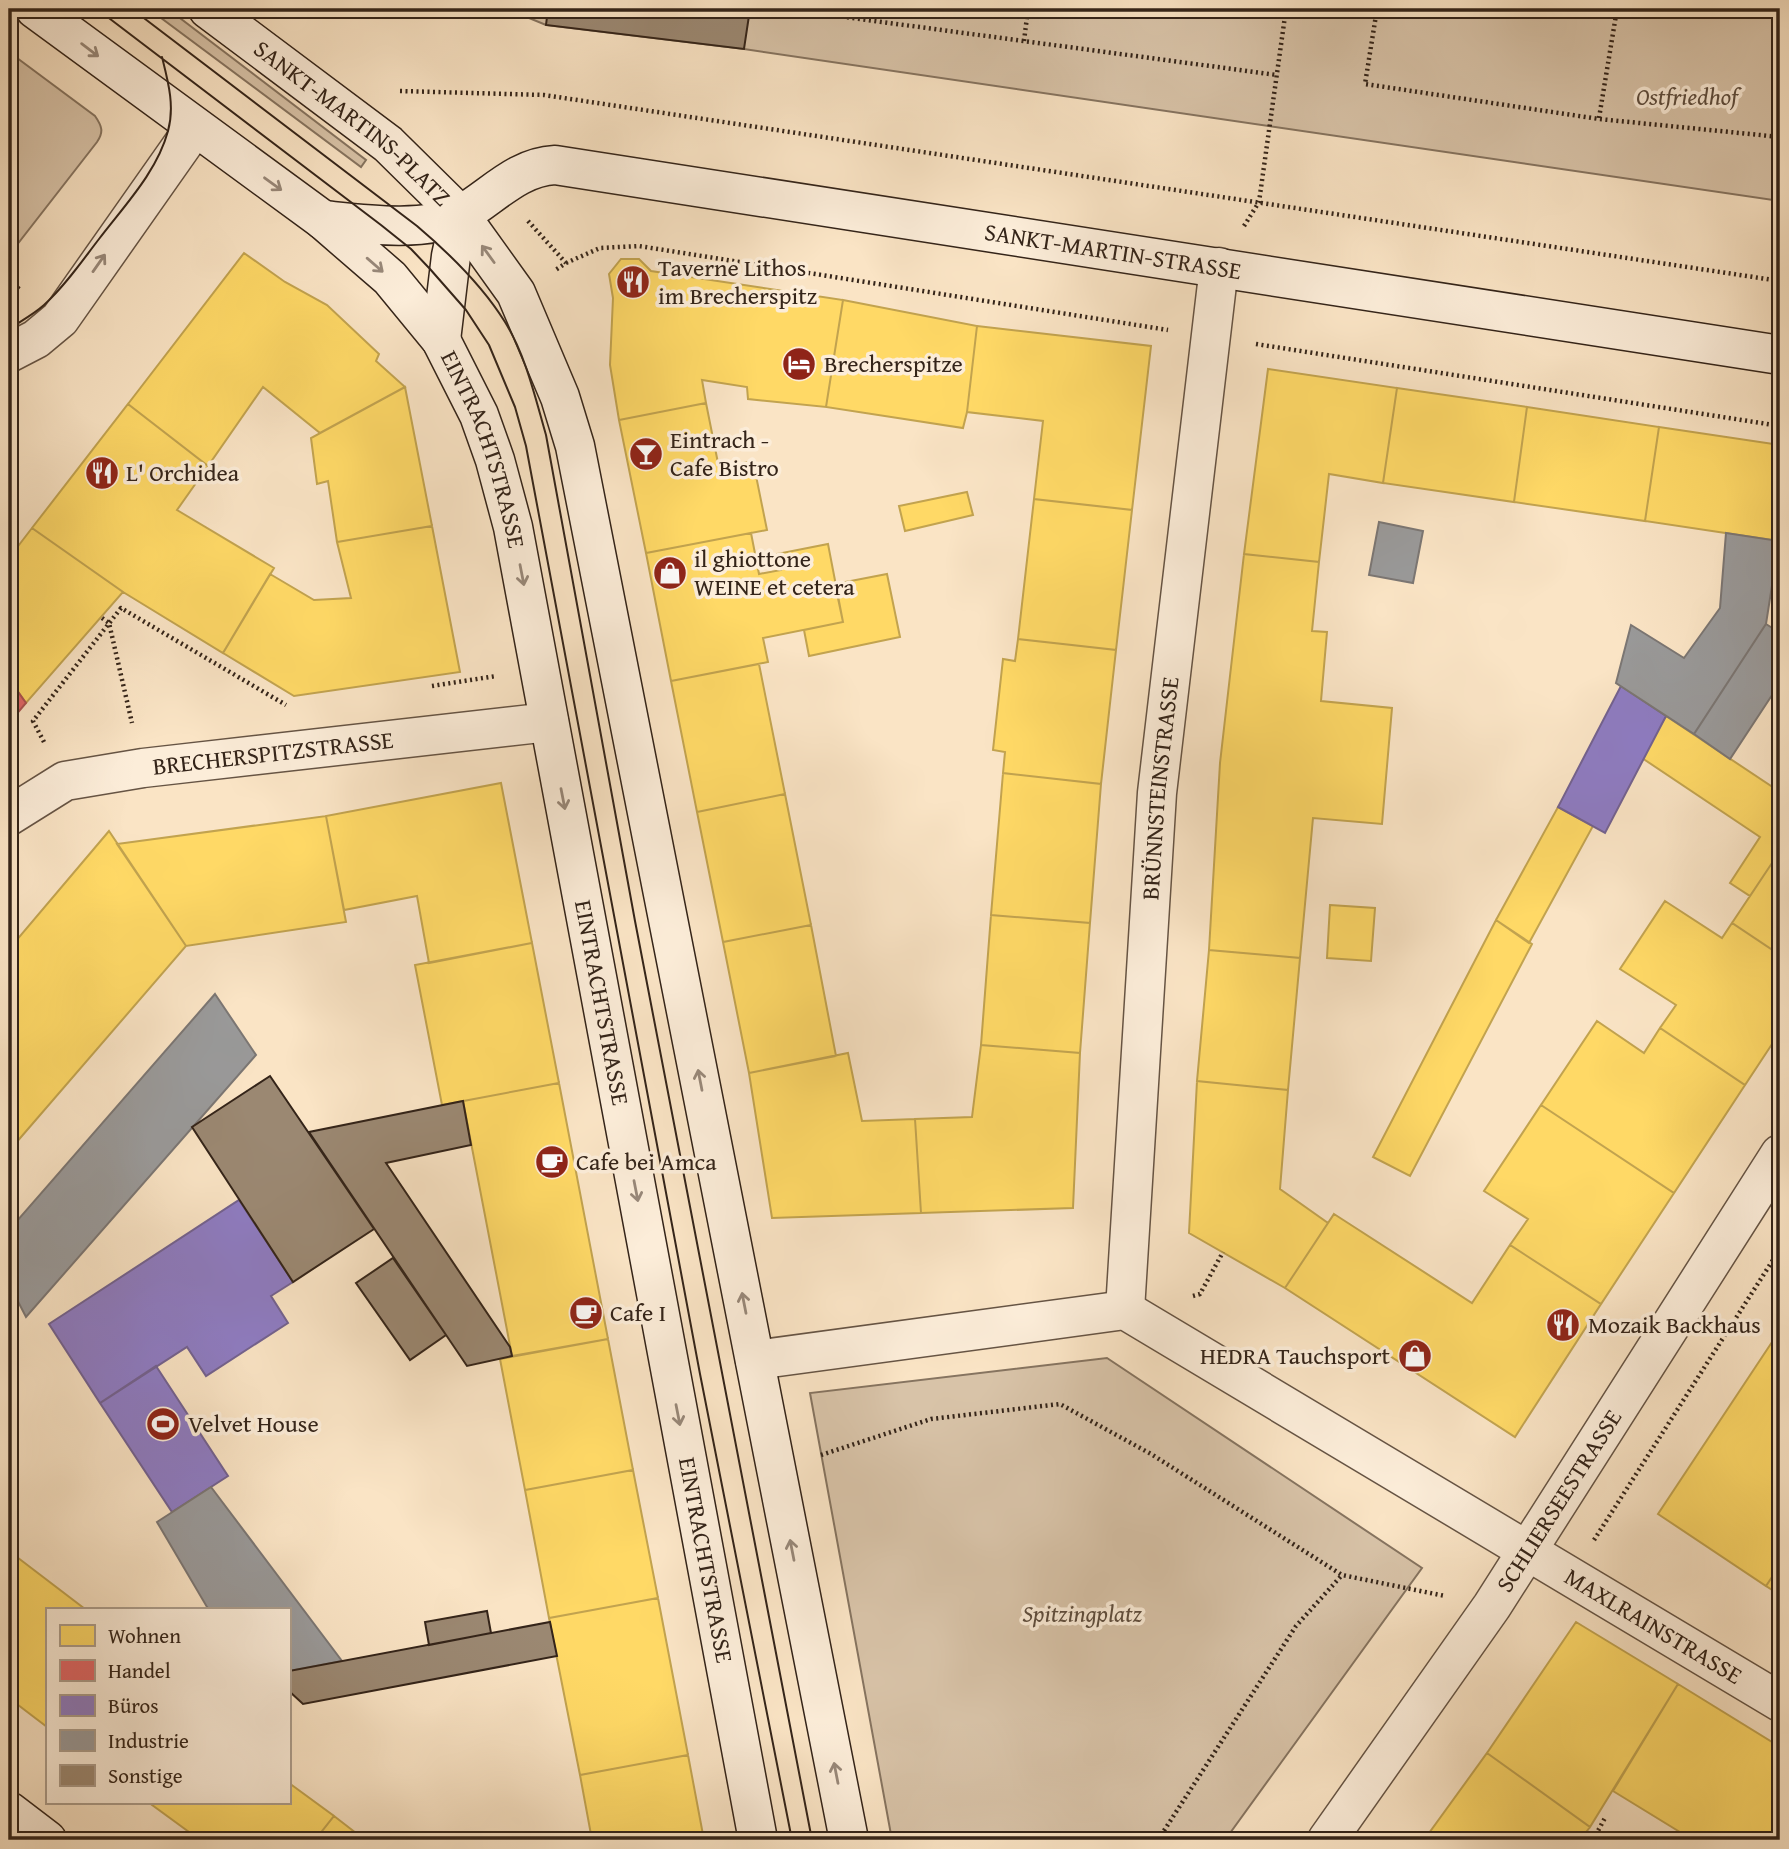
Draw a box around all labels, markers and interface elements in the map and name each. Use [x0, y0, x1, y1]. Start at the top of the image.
street label: SANKT-MARTINS-PLATZ [247, 31, 459, 214]
one-way arrow [80, 42, 98, 57]
park label: Ostfriedhof [1636, 79, 1743, 114]
one-way arrow [263, 177, 282, 191]
street label: SANKT-MARTIN-STRASSE [982, 214, 1244, 288]
one-way arrow [481, 245, 495, 264]
place label: Taverne Lithos im Brecherspitz [658, 250, 817, 313]
one-way arrow [92, 254, 106, 273]
one-way arrow [366, 257, 384, 273]
restaurant icon: Taverne Lithos im Brecherspitz [614, 263, 652, 301]
street label: EINTRACHTSTRASSE [432, 344, 535, 551]
hotel icon: Brecherspitze [780, 345, 818, 383]
place label: Brecherspitze [824, 346, 963, 381]
place label: Eintrach - Cafe Bistro [670, 422, 779, 485]
bar icon: Eintrach - Cafe Bistro [627, 435, 665, 473]
restaurant icon: L' Orchidea [83, 454, 121, 492]
place label: L' Orchidea [126, 455, 240, 490]
place label: il ghiottone WEINE et cetera [694, 541, 855, 604]
shop icon: il ghiottone WEINE et cetera [651, 554, 689, 592]
one-way arrow [515, 563, 529, 586]
street label: BRÜNNSTEINSTRASSE [1132, 675, 1188, 901]
street label: BRECHERSPITZSTRASSE [151, 722, 395, 784]
one-way arrow [557, 787, 570, 810]
street label: EINTRACHTSTRASSE [566, 897, 639, 1108]
one-way arrow [692, 1069, 706, 1092]
cafe icon: Cafe bei Amca [533, 1143, 571, 1181]
place label: Cafe bei Amca [576, 1144, 717, 1179]
one-way arrow [630, 1179, 644, 1202]
one-way arrow [736, 1292, 750, 1315]
cafe icon: Cafe I [567, 1294, 605, 1332]
place label: Cafe I [610, 1295, 666, 1330]
restaurant icon: Mozaik Backhaus [1544, 1306, 1582, 1344]
place label: Mozaik Backhaus [1588, 1307, 1761, 1342]
shop icon: HEDRA Tauchsport [1396, 1337, 1434, 1375]
place label: HEDRA Tauchsport [1200, 1338, 1391, 1373]
street label: SCHLIERSEESTRASSE [1487, 1402, 1630, 1599]
one-way arrow [672, 1403, 686, 1426]
sports icon: Velvet House [144, 1405, 182, 1443]
place label: Velvet House [188, 1406, 319, 1441]
street label: EINTRACHTSTRASSE [670, 1454, 743, 1666]
one-way arrow [785, 1539, 799, 1562]
street label: MAXLRAINSTRASSE [1558, 1559, 1749, 1692]
park label: Spitzingplatz [1022, 1596, 1143, 1631]
legend [46, 1608, 290, 1804]
text: Wohnen [108, 1620, 181, 1651]
text: Handel [108, 1655, 171, 1686]
text: Büros [108, 1690, 159, 1721]
text: Industrie [108, 1725, 189, 1756]
text: Sonstige [108, 1760, 183, 1791]
one-way arrow [829, 1762, 843, 1785]

